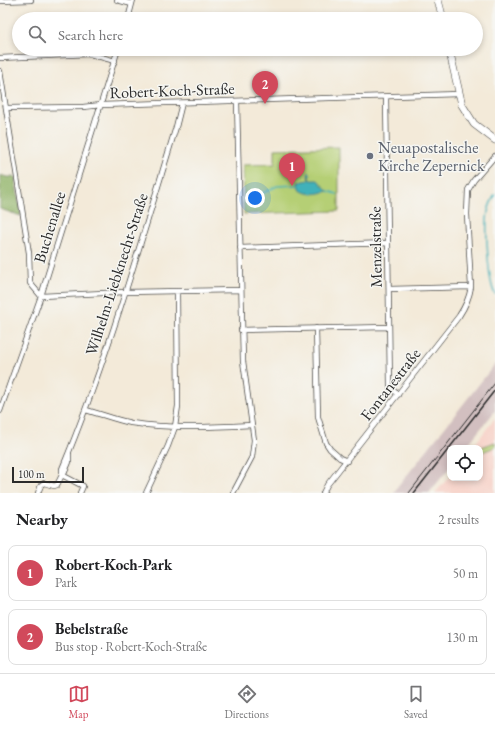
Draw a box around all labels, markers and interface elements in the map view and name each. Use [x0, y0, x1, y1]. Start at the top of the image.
search box [12, 12, 483, 56]
icon: search [26, 23, 48, 45]
text: Search here [58, 25, 123, 44]
pin: 2 [252, 71, 278, 104]
street label: Robert-Koch-Straße [109, 78, 235, 103]
place label: Neuapostalische Kirche Zepernick [378, 137, 485, 176]
marker: Neuapostalische Kirche Zepernick [365, 151, 375, 161]
pin: 1 [279, 153, 305, 186]
your location [245, 188, 265, 208]
street label: Buchenallee [29, 189, 70, 265]
street label: Wilhelm-Liebknecht-Straße [80, 190, 153, 358]
street label: Menzelstraße [364, 206, 387, 288]
street label: Fontanestraße [356, 344, 425, 425]
map controls [447, 445, 483, 481]
button: locate [447, 445, 483, 481]
scale bar [12, 465, 84, 484]
text: 100 m [18, 467, 45, 481]
text: Nearby [16, 508, 68, 530]
text: 2 results [438, 511, 479, 528]
text: Robert-Koch-Park [55, 555, 172, 574]
text: 1 [27, 565, 33, 582]
text: 50 m [453, 565, 478, 582]
text: Park [55, 574, 77, 591]
text: Bebelstraße [55, 619, 128, 638]
text: 2 [27, 629, 33, 646]
text: 130 m [447, 629, 478, 646]
text: Bus stop · Robert-Koch-Straße [55, 638, 207, 655]
tab: Map [68, 683, 90, 721]
tab: Directions [225, 683, 269, 721]
tab: Saved [404, 683, 427, 721]

